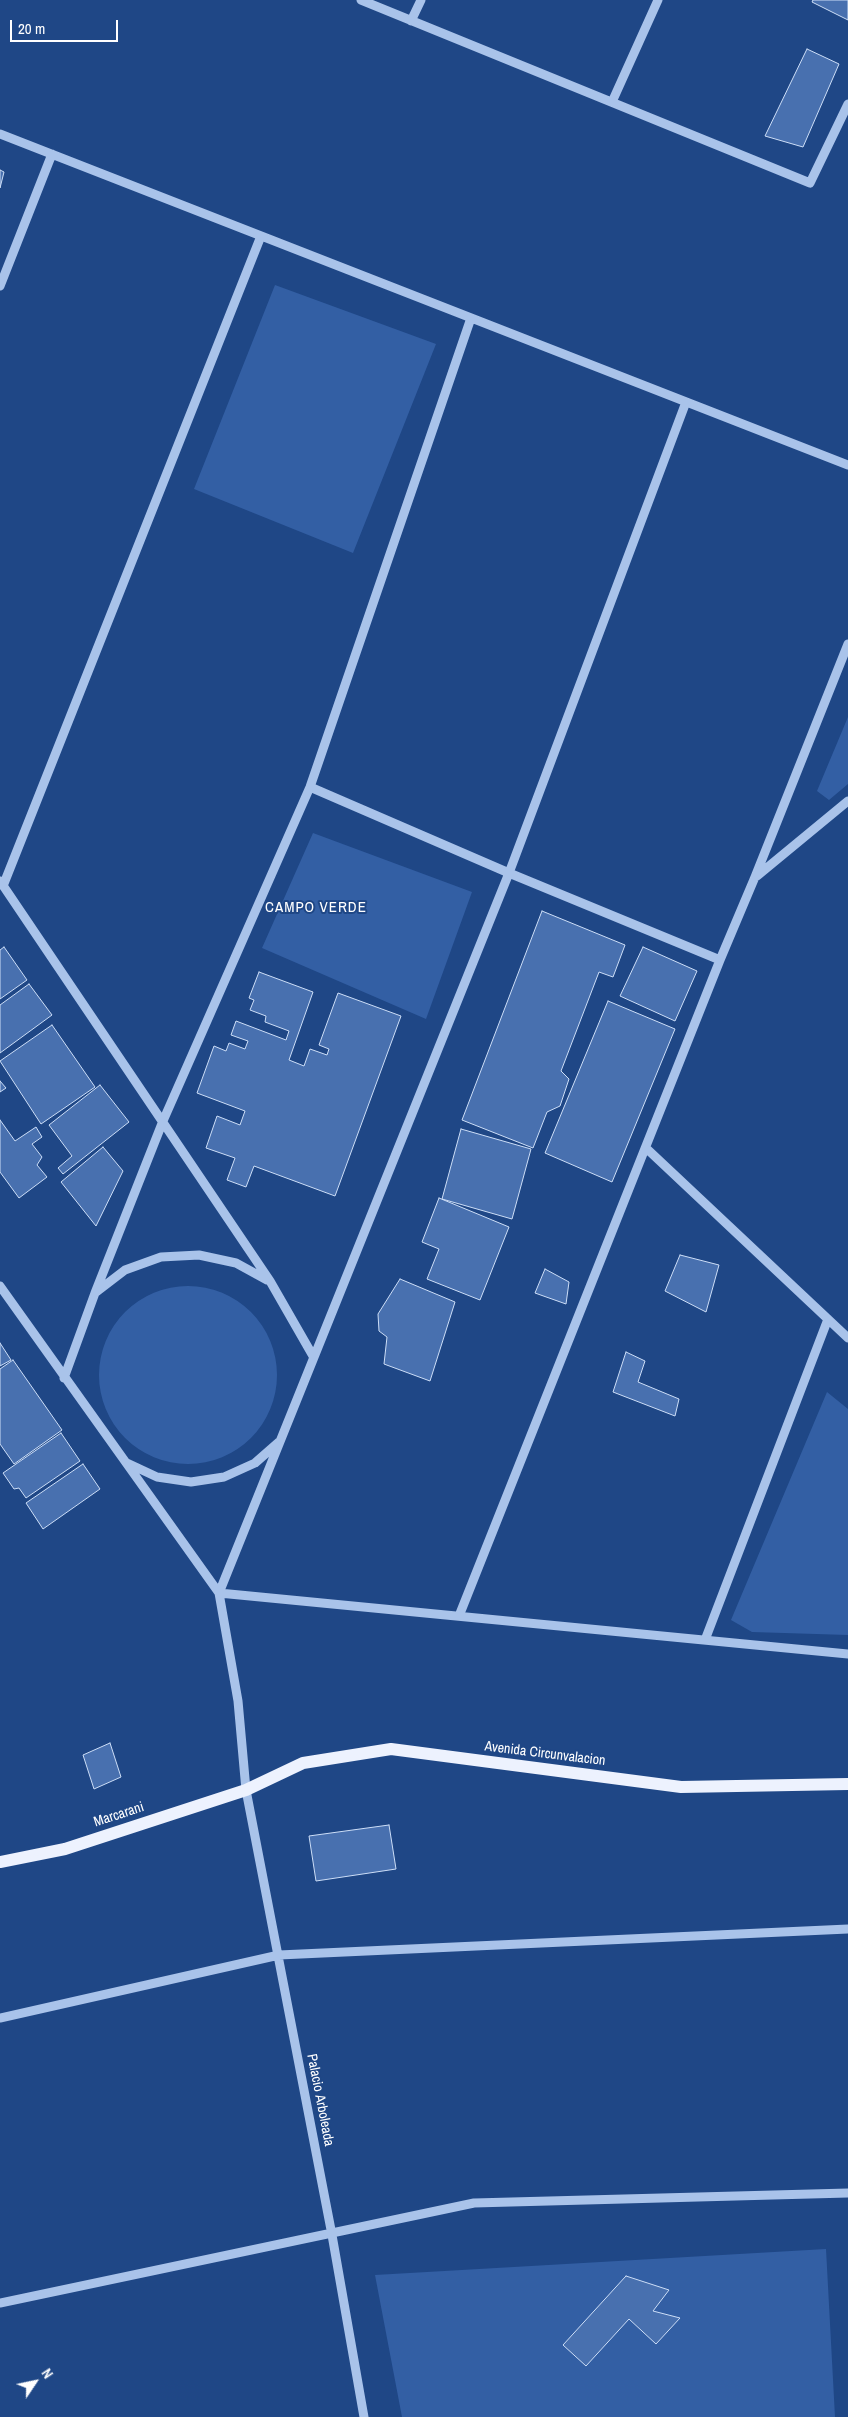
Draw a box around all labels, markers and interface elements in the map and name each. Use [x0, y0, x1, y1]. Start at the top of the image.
scale bar [12, 10, 120, 42]
text: 20 m [18, 18, 45, 39]
district label: CAMPO VERDE [264, 899, 368, 917]
street label: Avenida Circunvalacion [484, 1738, 606, 1770]
street label: Marcarani [92, 1799, 146, 1831]
street label: Palacio Arboleada [303, 2052, 337, 2148]
north arrow [10, 2357, 60, 2407]
text: N [38, 2365, 57, 2382]

